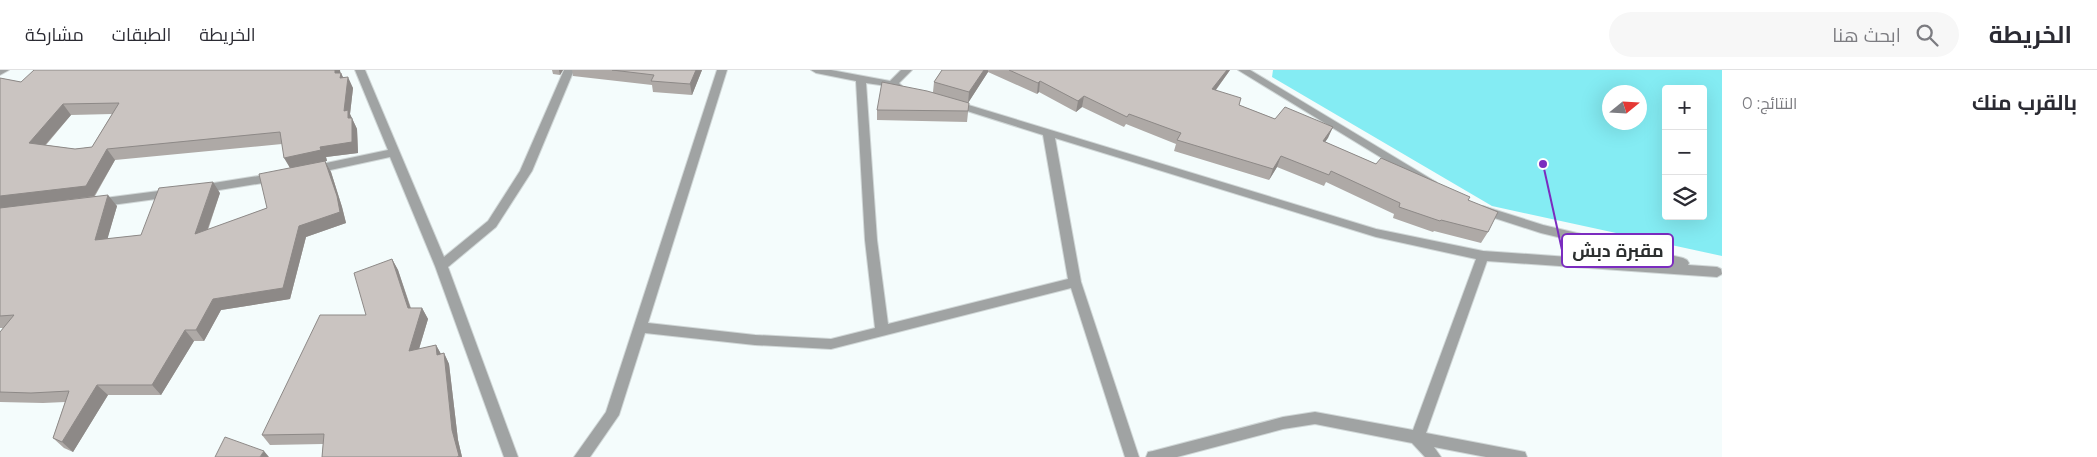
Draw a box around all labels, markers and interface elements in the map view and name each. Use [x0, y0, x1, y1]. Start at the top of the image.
search box [1609, 12, 1959, 57]
text: الخريطة [1989, 20, 2072, 49]
icon: search [1913, 21, 1941, 49]
text: مشاركة [25, 24, 84, 46]
text: الطبقات [112, 24, 171, 46]
text: الخريطة [199, 24, 256, 46]
text: ابحث هنا [1832, 24, 1901, 47]
north arrow [1602, 85, 1647, 130]
map controls [1662, 85, 1707, 220]
button: + [1662, 85, 1707, 130]
text: بالقرب منك [1972, 90, 2077, 115]
text: النتائج: 0 [1742, 94, 1797, 113]
button: − [1662, 130, 1707, 175]
button: layers [1662, 175, 1707, 220]
callout: مقبرة دبش [1562, 234, 1673, 267]
text: مقبرة دبش [1572, 240, 1664, 262]

